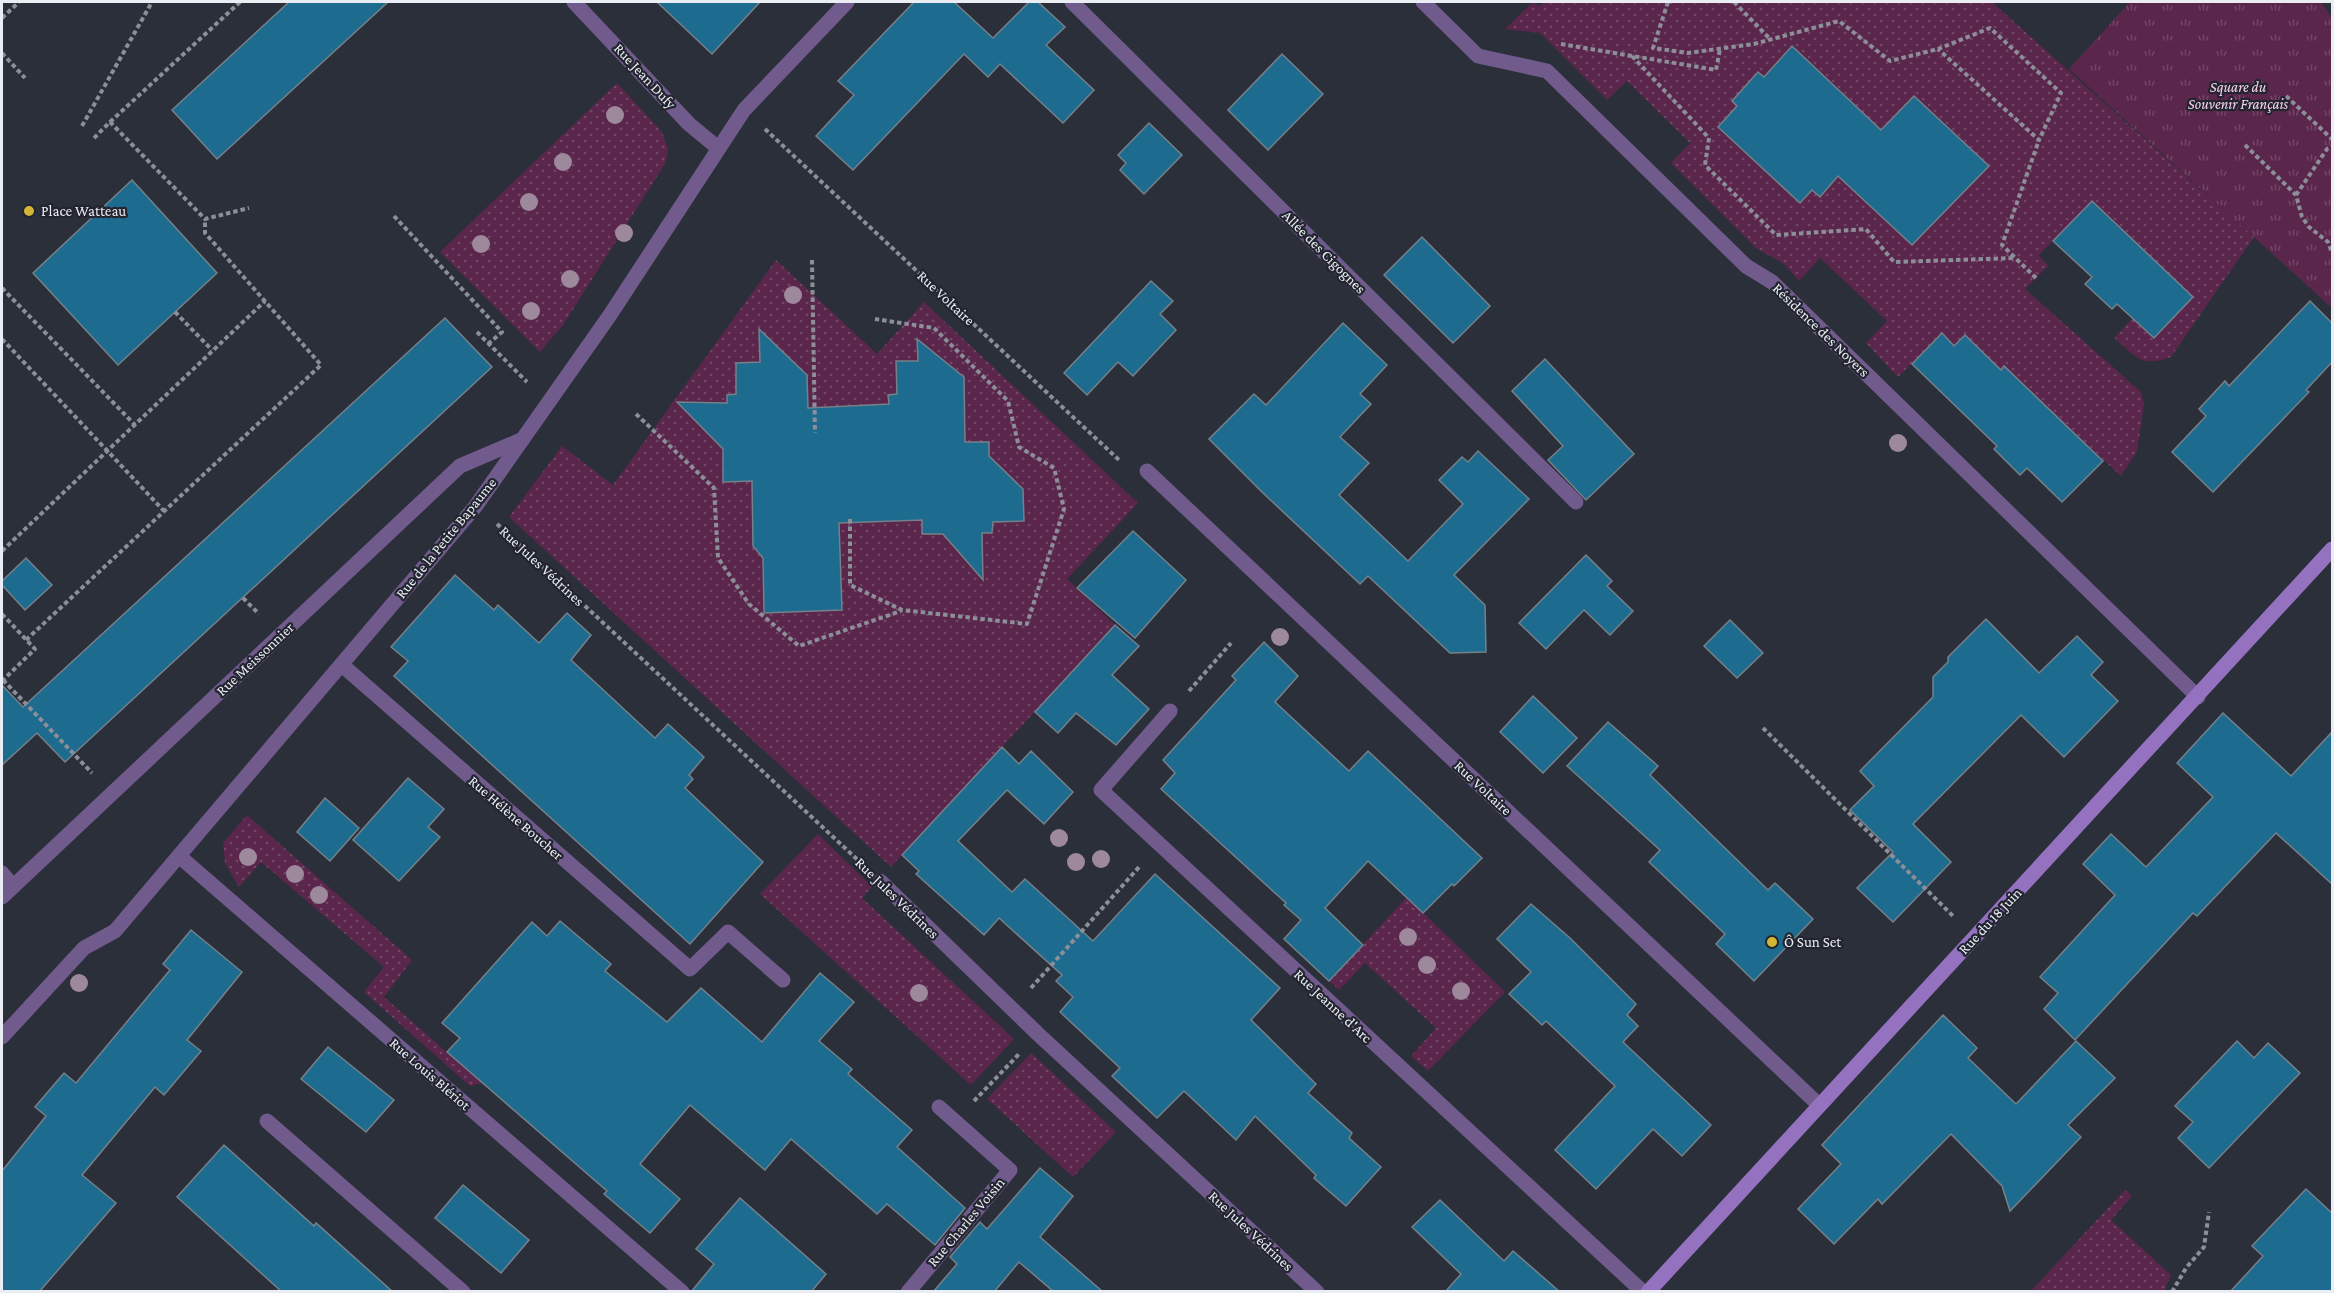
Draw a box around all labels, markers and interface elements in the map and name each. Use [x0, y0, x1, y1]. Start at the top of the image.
street label: Rue Jean Dufy [610, 40, 679, 113]
park label: Square du Souvenir Français [2188, 79, 2289, 113]
place label: Place Watteau [41, 203, 126, 219]
marker: Place Watteau [22, 204, 36, 218]
street label: Allée des Cigognes [1278, 207, 1369, 298]
street label: Rue Voltaire [914, 268, 978, 329]
street label: Résidence des Noyers [1769, 280, 1872, 381]
street label: Rue de la Petite Bapaume [393, 474, 500, 602]
street label: Rue Jules Védrines [496, 523, 588, 610]
street label: Rue Meissonnier [213, 619, 297, 699]
street label: Rue Voltaire [1451, 758, 1515, 819]
street label: Rue Hélène Boucher [466, 773, 567, 864]
street label: Rue Jules Védrines [851, 854, 942, 943]
street label: Rue du 18 Juin [1955, 885, 2025, 958]
place label: Ô Sun Set [1784, 934, 1842, 950]
marker: Ô Sun Set [1765, 935, 1779, 949]
street label: Rue Jeanne d'Arc [1290, 966, 1376, 1047]
street label: Rue Louis Blériot [386, 1035, 474, 1114]
street label: Rue Charles Voisin [924, 1174, 1008, 1270]
street label: Rue Jules Védrines [1205, 1188, 1297, 1275]

